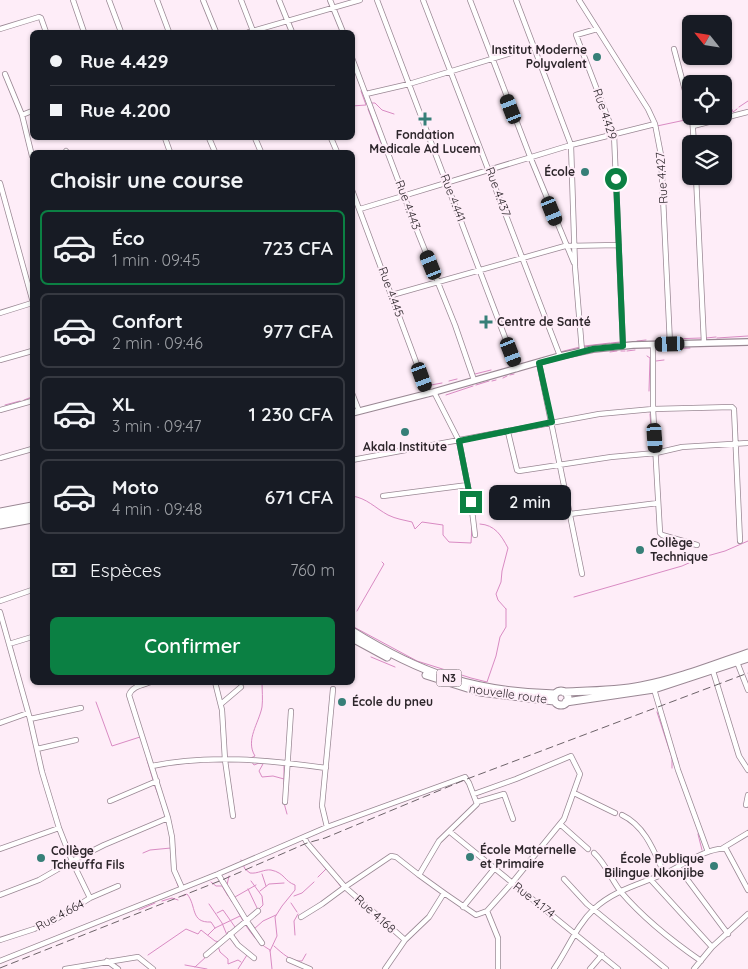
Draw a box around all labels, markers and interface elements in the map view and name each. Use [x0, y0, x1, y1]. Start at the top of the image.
north arrow [682, 15, 732, 65]
map controls [682, 15, 732, 185]
place label: Institut Moderne Polyvalent [491, 42, 587, 71]
text: Rue 4.429 [80, 49, 169, 73]
marker: Institut Moderne Polyvalent [591, 51, 603, 63]
button: locate [682, 75, 732, 125]
street label: Rue 4.429 [590, 87, 621, 141]
car [498, 92, 523, 126]
text: Rue 4.200 [80, 98, 171, 122]
marker: Fondation Medicale Ad Lucem [418, 112, 432, 126]
place label: Fondation Medicale Ad Lucem [369, 127, 481, 156]
button: layers [682, 135, 732, 185]
street label: Rue 4.427 [652, 152, 671, 204]
place label: École [544, 164, 575, 179]
street label: Rue 4.437 [483, 165, 514, 219]
text: Choisir une course [50, 166, 244, 194]
marker: École [579, 166, 591, 178]
route start [605, 168, 627, 190]
street label: Rue 4.441 [438, 172, 469, 224]
street label: Rue 4.443 [393, 178, 424, 232]
car [539, 194, 564, 228]
icon: car [52, 225, 97, 270]
text: Éco [112, 226, 145, 250]
text: 723 CFA [262, 236, 333, 260]
car [418, 248, 443, 282]
text: 1 min · 09:45 [112, 250, 200, 270]
street label: Rue 4.445 [375, 265, 407, 319]
icon: car [52, 308, 97, 353]
text: Confort [112, 309, 183, 333]
place label: Centre de Santé [497, 314, 591, 329]
marker: Centre de Santé [479, 315, 493, 329]
text: 977 CFA [263, 319, 333, 343]
text: 2 min · 09:46 [112, 333, 203, 353]
car [498, 335, 523, 369]
car [654, 336, 685, 352]
car [409, 360, 434, 394]
icon: car [52, 391, 97, 436]
text: XL [112, 392, 135, 416]
text: 1 230 CFA [248, 402, 333, 426]
text: 3 min · 09:47 [112, 416, 201, 436]
car [646, 423, 663, 453]
marker: Akala Institute [399, 426, 411, 438]
place label: Akala Institute [363, 439, 447, 454]
icon: car [52, 474, 97, 519]
text: Moto [112, 475, 159, 499]
callout: 2 min [488, 484, 571, 520]
text: 671 CFA [265, 485, 333, 509]
route end [460, 491, 482, 513]
text: 2 min [509, 492, 551, 512]
text: 4 min · 09:48 [112, 499, 202, 519]
place label: Collège Technique [650, 535, 708, 564]
marker: Collège Technique [634, 544, 646, 556]
icon: cash [50, 556, 78, 584]
text: Espèces [90, 558, 161, 582]
text: 760 m [290, 560, 335, 580]
button: Confirmer [50, 617, 335, 675]
road number: N3 [436, 670, 462, 686]
street label: nouvelle route [468, 681, 548, 706]
place label: École du pneu [352, 694, 433, 709]
marker: École du pneu [336, 696, 348, 708]
place label: École Maternelle et Primaire [480, 842, 576, 871]
place label: Collège Tcheuffa Fils [51, 843, 125, 872]
marker: École Maternelle et Primaire [464, 851, 476, 863]
place label: École Publique Bilingue Nkonjibe [604, 851, 704, 880]
marker: Collège Tcheuffa Fils [35, 852, 47, 864]
marker: École Publique Bilingue Nkonjibe [708, 860, 720, 872]
street label: Rue 4.174 [510, 879, 558, 921]
street label: Rue 4.168 [352, 891, 399, 936]
street label: Rue 4.664 [33, 896, 87, 934]

